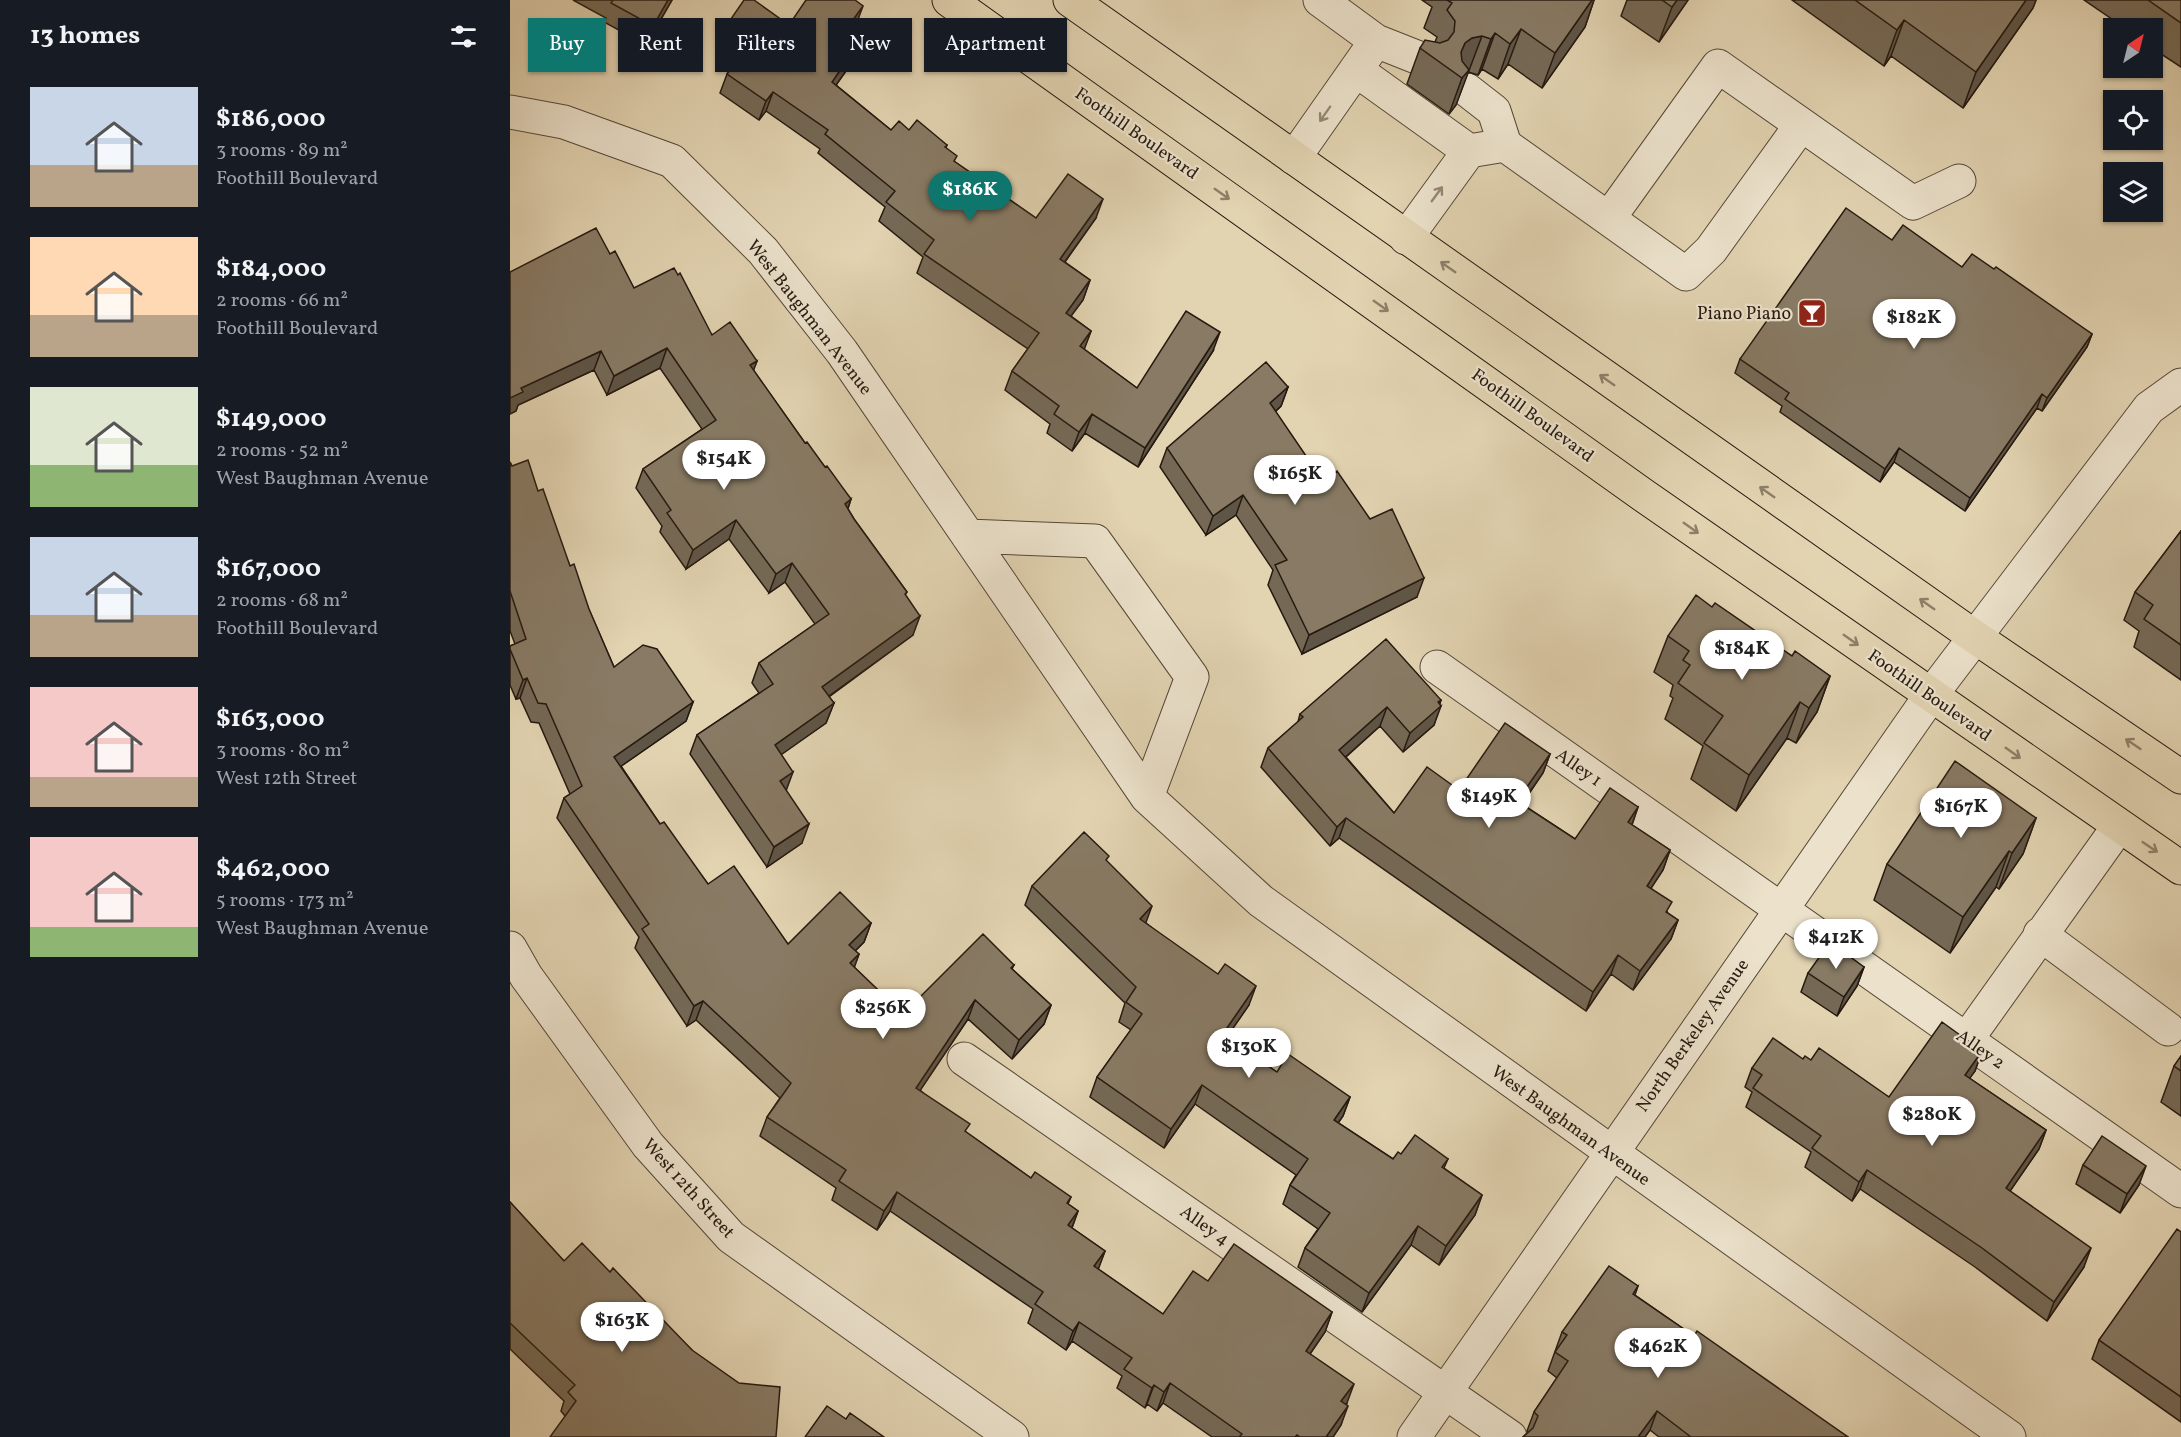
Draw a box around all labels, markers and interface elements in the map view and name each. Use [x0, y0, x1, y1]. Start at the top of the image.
text: 13 homes [30, 18, 140, 54]
chip: Buy [528, 18, 606, 72]
chip: Rent [618, 18, 703, 72]
chip: Filters [715, 18, 816, 72]
chip: New [828, 18, 912, 72]
chip: Apartment [924, 18, 1067, 72]
north arrow [2103, 18, 2163, 78]
map controls [2103, 18, 2163, 222]
icon: filters [447, 20, 480, 53]
street label: Foothill Boulevard [1069, 82, 1203, 186]
button: locate [2103, 90, 2163, 150]
text: $186,000 [216, 101, 325, 137]
one-way arrow [1319, 106, 1331, 122]
icon: home [78, 111, 150, 183]
text: 3 rooms · 89 m² [216, 137, 348, 165]
button: layers [2103, 162, 2163, 222]
text: Foothill Boulevard [216, 165, 378, 193]
pin: $186K [928, 171, 1012, 222]
text: $186K [942, 176, 998, 204]
one-way arrow [1431, 187, 1444, 203]
one-way arrow [1214, 188, 1230, 200]
street label: West Baughman Avenue [740, 235, 878, 401]
text: $184,000 [216, 251, 326, 287]
icon: home [78, 261, 150, 333]
one-way arrow [1441, 261, 1457, 274]
text: 2 rooms · 66 m² [216, 287, 348, 315]
bar icon: Piano Piano [1796, 297, 1828, 329]
pin: $182K [1872, 299, 1956, 350]
one-way arrow [1373, 300, 1389, 313]
place label: Piano Piano [1697, 302, 1791, 327]
text: $182K [1887, 304, 1941, 332]
text: Foothill Boulevard [216, 315, 378, 343]
street label: Foothill Boulevard [1466, 363, 1599, 469]
one-way arrow [1600, 374, 1616, 386]
text: $149,000 [216, 401, 326, 437]
icon: home [78, 411, 150, 483]
text: 2 rooms · 52 m² [216, 437, 348, 465]
pin: $154K [682, 440, 766, 491]
text: $154K [696, 445, 752, 473]
pin: $165K [1253, 455, 1337, 506]
text: $165K [1268, 460, 1322, 488]
text: West Baughman Avenue [216, 465, 428, 493]
one-way arrow [1759, 486, 1776, 498]
one-way arrow [1682, 522, 1698, 534]
text: $167,000 [216, 551, 321, 587]
icon: home [78, 561, 150, 633]
text: 2 rooms · 68 m² [216, 587, 348, 615]
one-way arrow [1919, 598, 1935, 610]
text: Foothill Boulevard [216, 615, 378, 643]
pin: $184K [1700, 630, 1784, 681]
one-way arrow [1842, 634, 1858, 646]
text: $184K [1714, 635, 1770, 663]
street label: Foothill Boulevard [1862, 644, 1996, 748]
text: $163,000 [216, 701, 324, 737]
icon: home [78, 711, 150, 783]
text: 3 rooms · 80 m² [216, 737, 349, 765]
one-way arrow [2125, 738, 2141, 750]
street label: Alley 1 [1550, 743, 1606, 793]
one-way arrow [2005, 747, 2021, 759]
text: West 12th Street [216, 765, 357, 793]
pin: $149K [1447, 778, 1531, 829]
text: $149K [1461, 783, 1517, 811]
pin: $167K [1919, 788, 2003, 839]
text: $167K [1934, 793, 1988, 821]
one-way arrow [2142, 841, 2158, 853]
text: $462,000 [216, 851, 330, 887]
icon: home [78, 861, 150, 933]
text: 5 rooms · 173 m² [216, 887, 354, 915]
text: West Baughman Avenue [216, 915, 428, 943]
pin: $412K [1794, 919, 1878, 970]
text: $412K [1808, 924, 1864, 952]
street label: North Berkeley Avenue [1631, 954, 1756, 1118]
pin: $256K [841, 989, 925, 1040]
text: $256K [855, 994, 911, 1022]
street label: Alley 2 [1951, 1024, 2010, 1076]
pin: $130K [1207, 1028, 1291, 1079]
text: $130K [1221, 1033, 1277, 1061]
street label: West Baughman Avenue [1485, 1060, 1655, 1193]
pin: $280K [1890, 1096, 1974, 1147]
text: $280K [1902, 1101, 1962, 1129]
street label: West 12th Street [636, 1133, 740, 1245]
street label: Alley 4 [1174, 1200, 1234, 1252]
pin: $163K [580, 1302, 664, 1353]
text: $163K [595, 1307, 649, 1335]
pin: $462K [1616, 1328, 1700, 1379]
text: $462K [1628, 1333, 1688, 1361]

